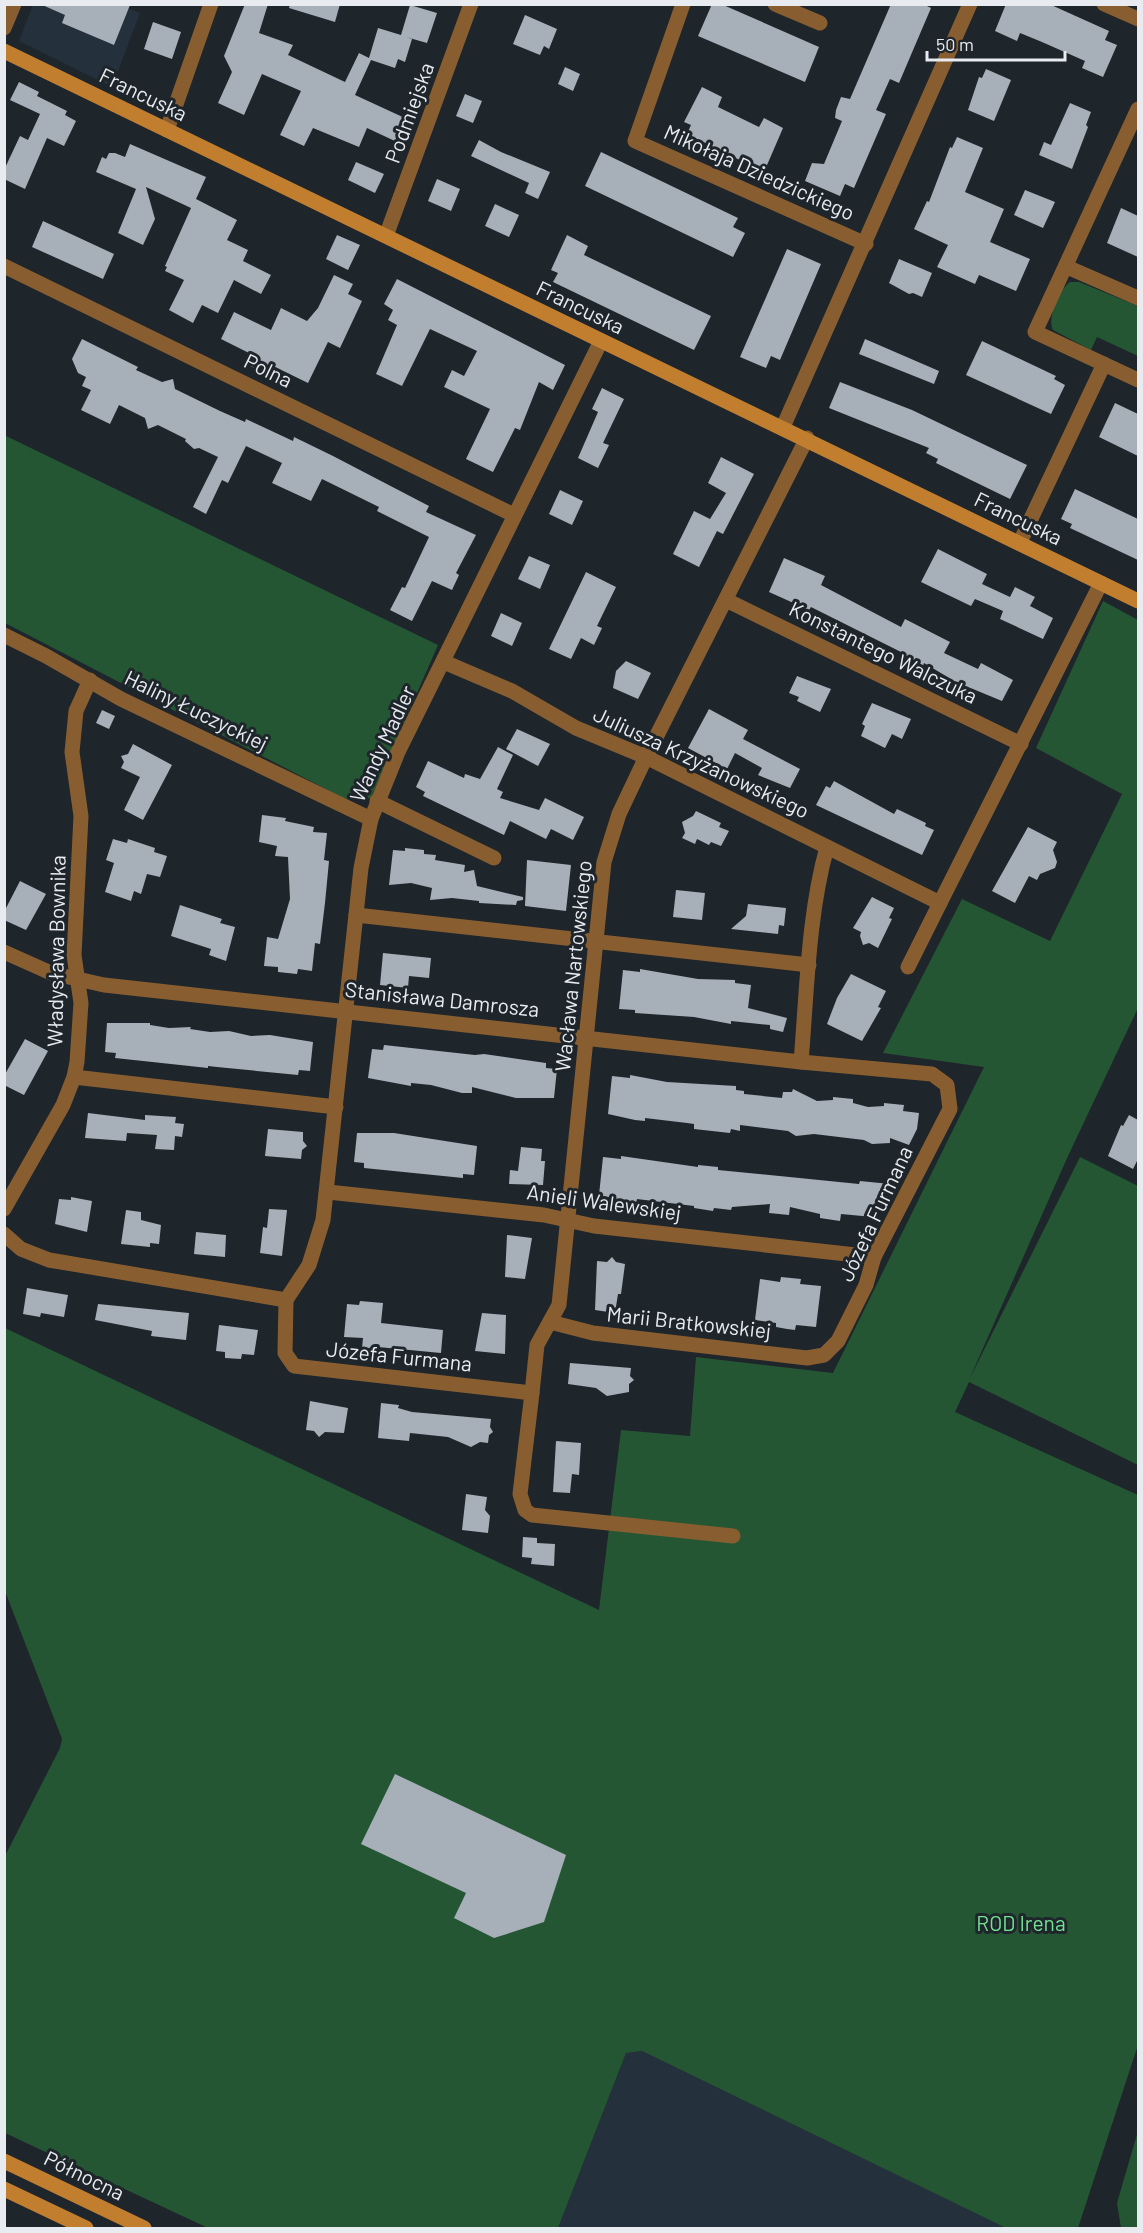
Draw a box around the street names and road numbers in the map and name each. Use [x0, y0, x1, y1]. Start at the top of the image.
street label: Podmiejska [379, 59, 438, 166]
street label: Francuska [96, 62, 192, 126]
street label: Mikołaja Dziedzickiego [661, 118, 859, 225]
street label: Francuska [533, 275, 629, 339]
street label: Polna [241, 347, 297, 392]
street label: Francuska [971, 486, 1067, 550]
street label: Konstantego Walczuka [786, 595, 982, 708]
street label: Haliny Łuczyckiej [121, 664, 272, 755]
street label: Wandy Madler [344, 681, 420, 806]
street label: Juliusza Krzyżanowskiego [590, 701, 814, 823]
street label: Władysława Bownika [41, 855, 70, 1047]
street label: Wacława Nartowskiego [549, 859, 596, 1073]
street label: Stanisława Damrosza [344, 976, 541, 1021]
street label: Józefa Furmana [832, 1142, 917, 1285]
street label: Anieli Walewskiej [525, 1178, 683, 1225]
street label: Marii Bratkowskiej [606, 1300, 773, 1343]
street label: Józefa Furmana [325, 1335, 473, 1376]
street label: Północna [40, 2145, 129, 2205]

